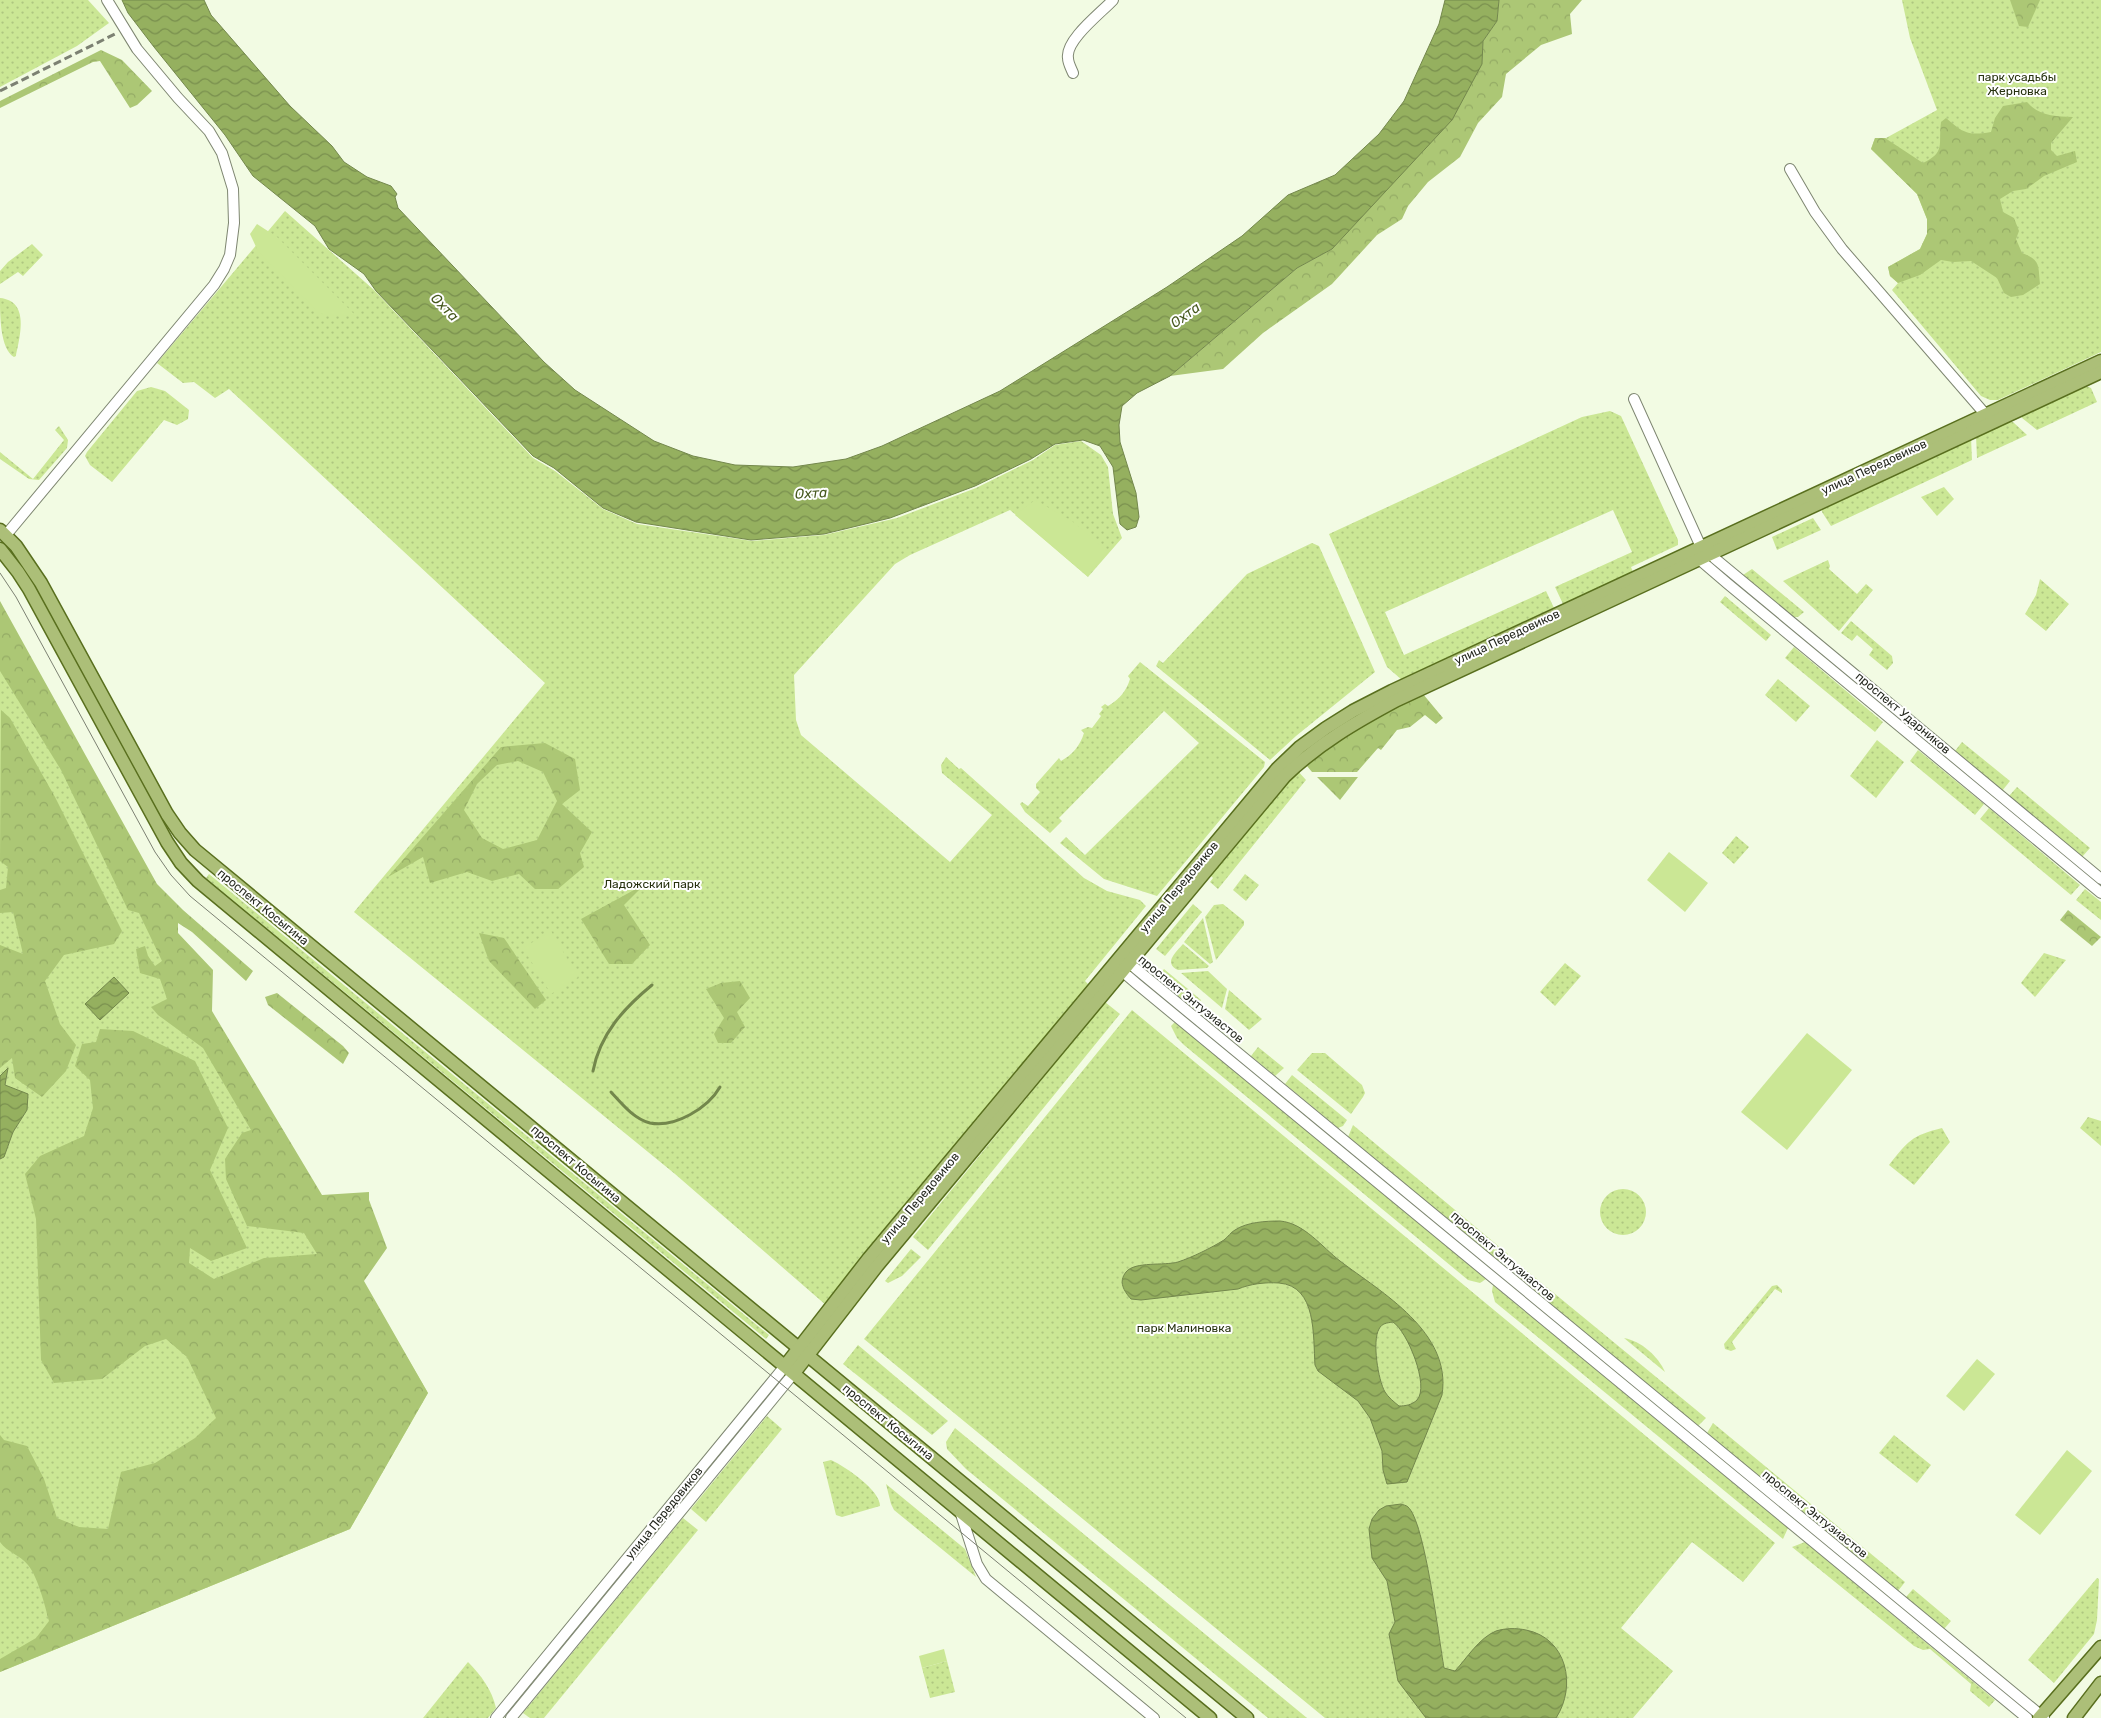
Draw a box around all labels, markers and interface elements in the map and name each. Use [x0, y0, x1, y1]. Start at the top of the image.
park label: парк усадьбы Жерновка [1978, 70, 2056, 98]
water label: Охта [427, 290, 462, 325]
water label: Охта [1167, 299, 1203, 332]
street label: улица Передовиков [1819, 436, 1929, 498]
water label: Охта [794, 484, 828, 503]
street label: улица Передовиков [1452, 606, 1562, 668]
street label: проспект Ударников [1853, 669, 1953, 757]
street label: улица Передовиков [1137, 838, 1221, 935]
street label: проспект Косыгина [215, 866, 311, 948]
park label: Ладожский парк [604, 877, 701, 891]
street label: проспект Энтузиастов [1136, 952, 1247, 1046]
street label: проспект Косыгина [528, 1122, 624, 1206]
street label: улица Передовиков [878, 1149, 962, 1246]
street label: проспект Энтузиастов [1448, 1208, 1558, 1304]
park label: парк Малиновка [1137, 1321, 1231, 1335]
street label: проспект Косыгина [840, 1381, 936, 1463]
street label: улица Передовиков [623, 1464, 706, 1562]
street label: проспект Энтузиастов [1760, 1467, 1871, 1561]

